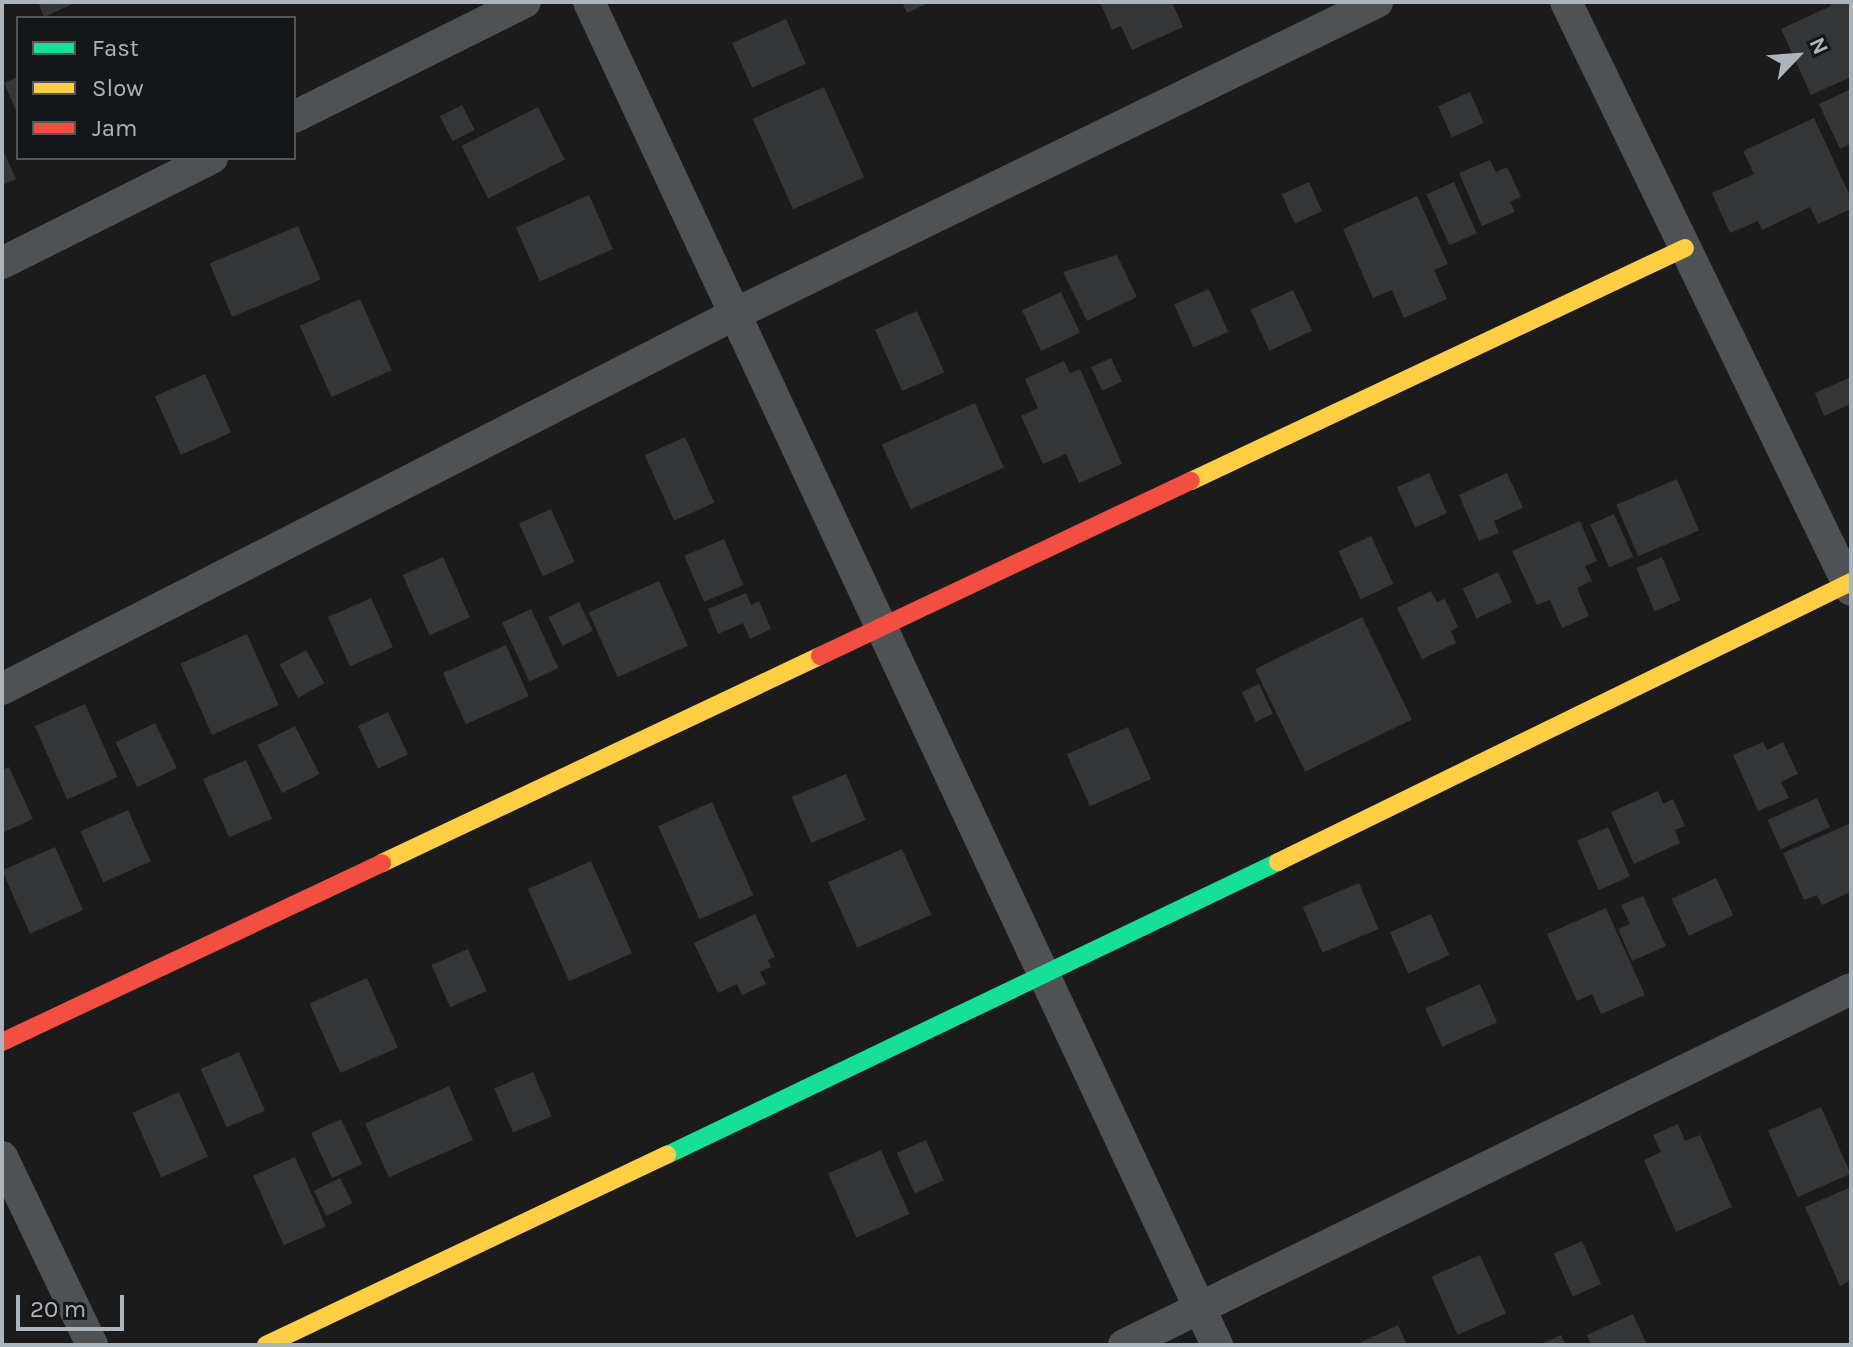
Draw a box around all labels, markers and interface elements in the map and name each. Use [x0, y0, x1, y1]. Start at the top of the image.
legend [16, 16, 296, 160]
north arrow [1757, 16, 1837, 96]
text: N [1804, 33, 1834, 59]
text: Fast [92, 34, 139, 62]
text: Slow [92, 74, 144, 102]
text: Jam [92, 114, 137, 142]
scale bar [20, 1279, 128, 1329]
text: 20 m [30, 1295, 86, 1323]

